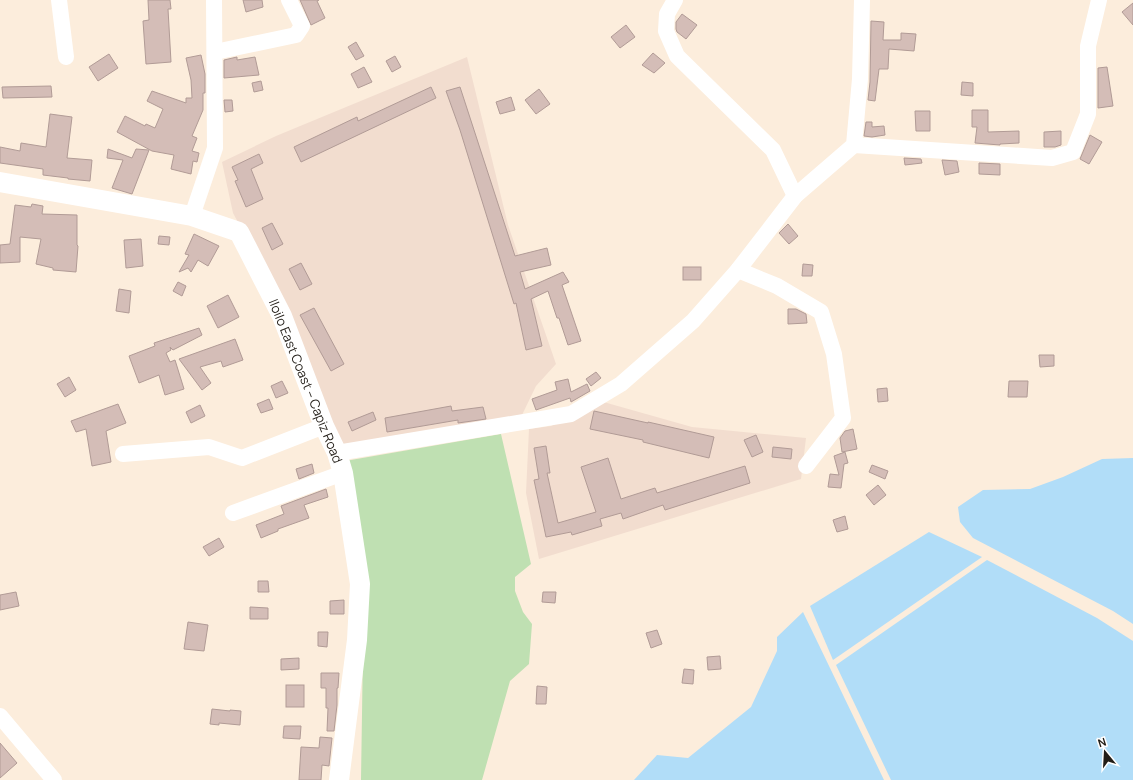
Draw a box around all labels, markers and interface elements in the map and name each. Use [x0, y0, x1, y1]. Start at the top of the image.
street label: Iloilo East Coast – Capiz Road [265, 296, 347, 466]
north arrow [1085, 732, 1125, 772]
text: N [1096, 734, 1108, 750]

